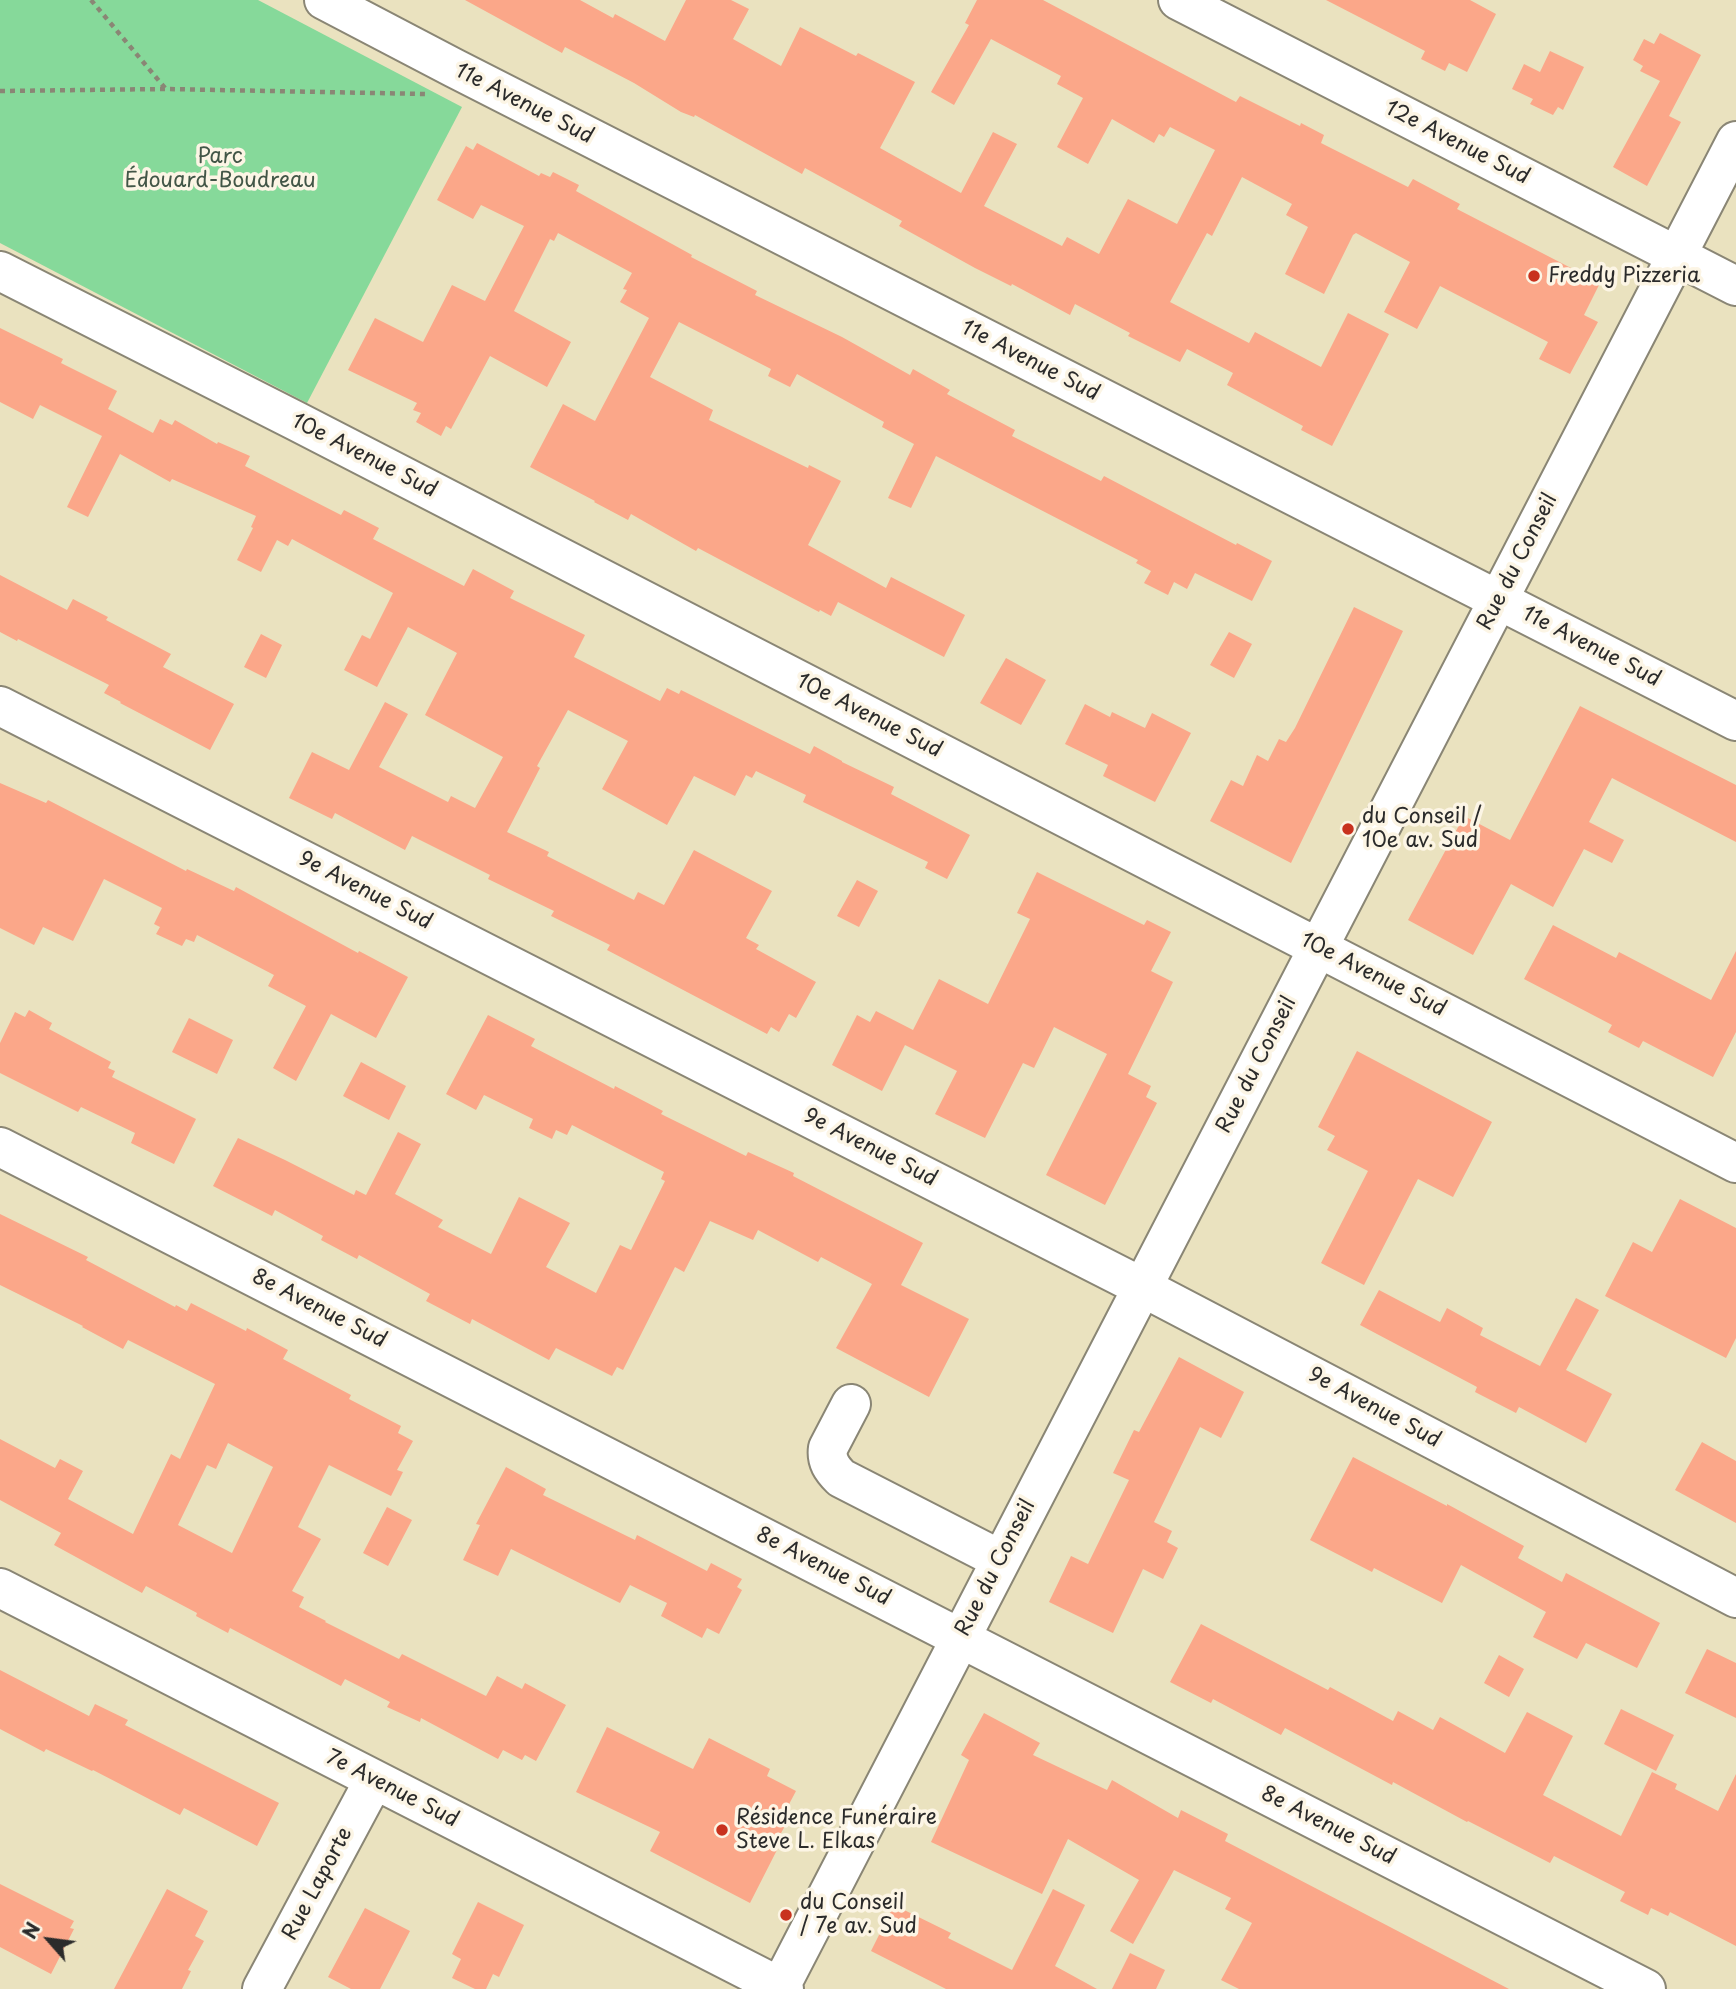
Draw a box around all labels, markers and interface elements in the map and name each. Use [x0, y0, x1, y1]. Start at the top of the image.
street label: 11e Avenue Sud [451, 58, 597, 150]
street label: 12e Avenue Sud [1381, 96, 1533, 190]
park label: Parc Édouard-Boudreau [124, 144, 316, 194]
place label: Freddy Pizzeria [1548, 263, 1700, 289]
marker: Freddy Pizzeria [1526, 268, 1542, 284]
street label: 11e Avenue Sud [957, 315, 1103, 407]
street label: 10e Avenue Sud [287, 409, 441, 503]
street label: Rue du Conseil [1473, 489, 1563, 635]
street label: 11e Avenue Sud [1518, 601, 1664, 693]
street label: 10e Avenue Sud [792, 669, 946, 763]
place label: du Conseil / 10e av. Sud [1362, 804, 1482, 854]
marker: du Conseil / 10e av. Sud [1340, 821, 1356, 837]
street label: 9e Avenue Sud [294, 847, 436, 935]
street label: 10e Avenue Sud [1296, 928, 1450, 1022]
street label: Rue du Conseil [1212, 992, 1302, 1138]
street label: 9e Avenue Sud [799, 1104, 941, 1192]
street label: 8e Avenue Sud [248, 1264, 390, 1354]
street label: 9e Avenue Sud [1303, 1363, 1445, 1453]
street label: Rue du Conseil [951, 1495, 1041, 1641]
street label: 8e Avenue Sud [752, 1522, 894, 1612]
street label: 7e Avenue Sud [322, 1745, 462, 1833]
street label: 8e Avenue Sud [1257, 1781, 1399, 1871]
place label: Résidence Funéraire Steve L. Elkas [736, 1805, 937, 1855]
marker: Résidence Funéraire Steve L. Elkas [714, 1822, 730, 1838]
street label: Rue Laporte [278, 1823, 358, 1945]
place label: du Conseil / 7e av. Sud [800, 1890, 917, 1940]
north arrow [14, 1905, 84, 1975]
marker: du Conseil / 7e av. Sud [778, 1907, 794, 1923]
text: N [15, 1917, 46, 1943]

